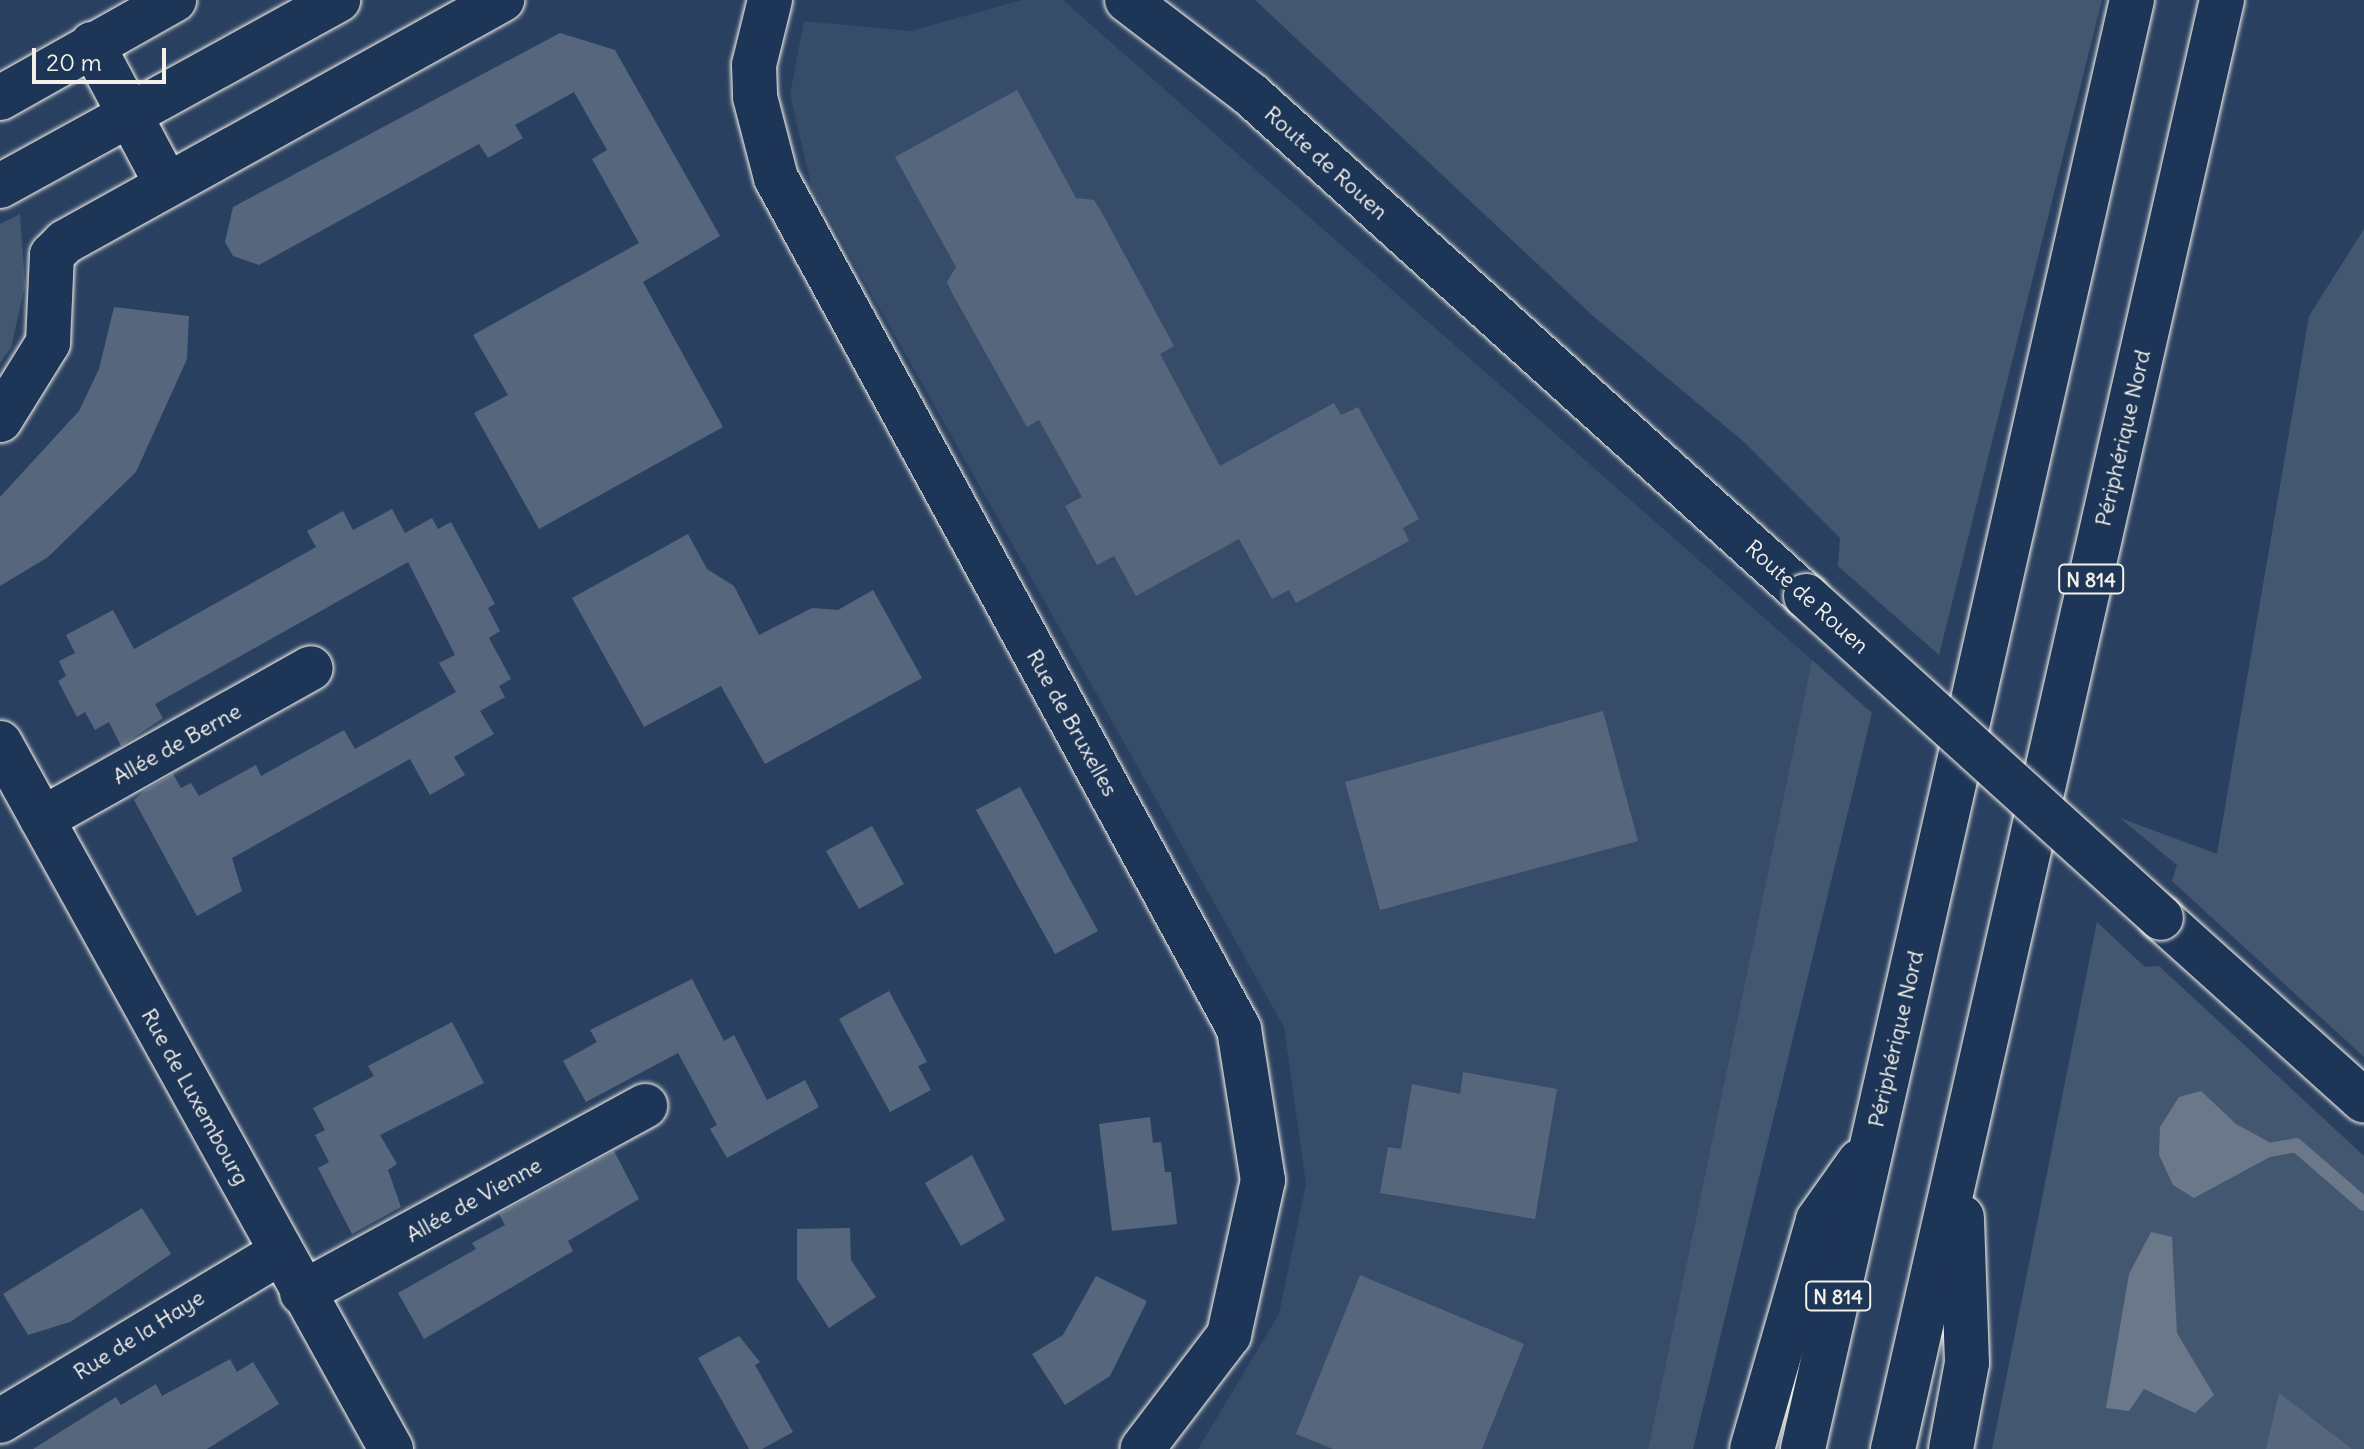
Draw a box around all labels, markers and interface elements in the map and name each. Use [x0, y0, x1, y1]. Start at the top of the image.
scale bar [36, 32, 170, 82]
text: 20 m [46, 47, 102, 77]
street label: Route de Rouen [1259, 101, 1393, 225]
street label: Périphérique Nord [2090, 347, 2156, 529]
street label: Route de Rouen [1740, 535, 1874, 659]
road number: N 814 [2057, 563, 2125, 595]
street label: Rue de Bruxelles [1021, 645, 1123, 801]
street label: Allée de Berne [108, 698, 246, 790]
street label: Périphérique Nord [1863, 948, 1929, 1130]
street label: Rue de Luxembourg [135, 1004, 255, 1190]
street label: Allée de Vienne [402, 1152, 546, 1248]
road number: N 814 [1804, 1280, 1872, 1312]
street label: Rue de la Haye [69, 1284, 209, 1386]

